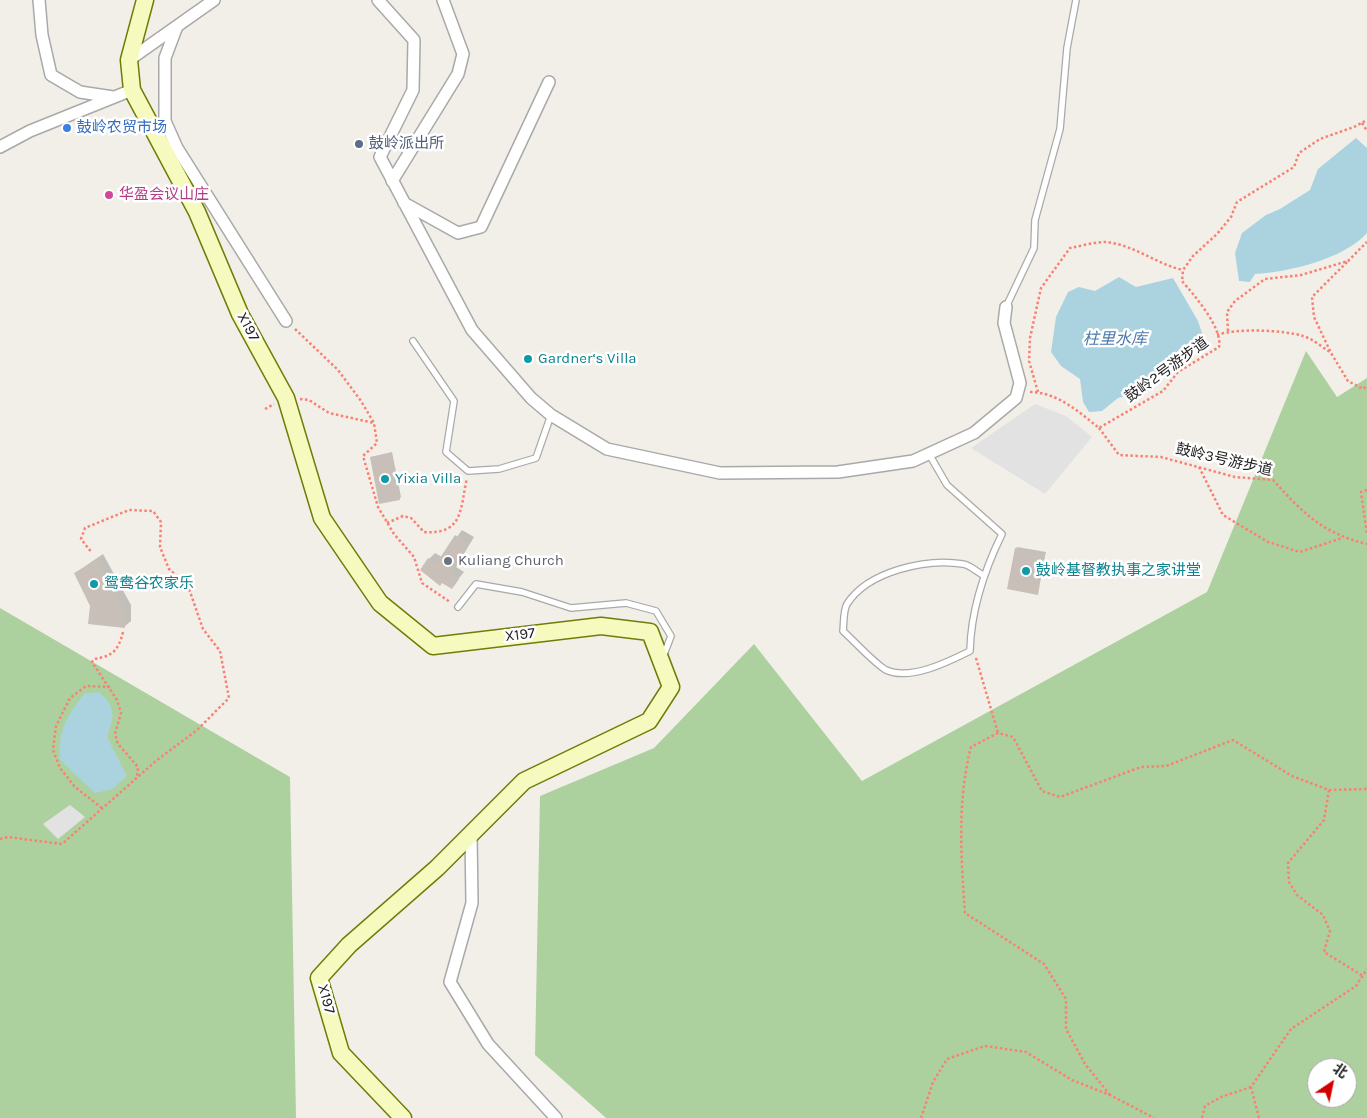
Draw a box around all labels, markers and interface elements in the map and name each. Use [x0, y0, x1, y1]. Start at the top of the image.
place label: 鼓岭农贸市场 [77, 119, 167, 137]
marker: 鼓岭农贸市场 [61, 122, 73, 134]
place label: 鼓岭派出所 [369, 135, 444, 153]
marker: 鼓岭派出所 [353, 138, 365, 150]
place label: 华盈会议山庄 [119, 186, 209, 204]
marker: 华盈会议山庄 [103, 189, 115, 201]
street label: X197 [233, 309, 263, 345]
water label: 柱里水库 [1083, 329, 1147, 349]
street label: 鼓岭2号游步道 [1122, 334, 1212, 406]
place label: Gardner‘s Villa [538, 350, 637, 368]
marker: Gardner‘s Villa [522, 353, 534, 365]
street label: 鼓岭3号游步道 [1174, 440, 1274, 480]
place label: Yixia Villa [395, 470, 461, 488]
marker: Yixia Villa [379, 473, 391, 485]
place label: Kuliang Church [458, 552, 564, 570]
marker: Kuliang Church [442, 555, 454, 567]
place label: 鼓岭基督教执事之家讲堂 [1036, 562, 1201, 580]
marker: 鼓岭基督教执事之家讲堂 [1020, 565, 1032, 577]
place label: 鸳鸯谷农家乐 [104, 575, 194, 593]
marker: 鸳鸯谷农家乐 [88, 578, 100, 590]
street label: X197 [504, 624, 536, 646]
street label: X197 [313, 982, 339, 1016]
north arrow [1307, 1058, 1357, 1108]
text: 北 [1330, 1060, 1351, 1082]

